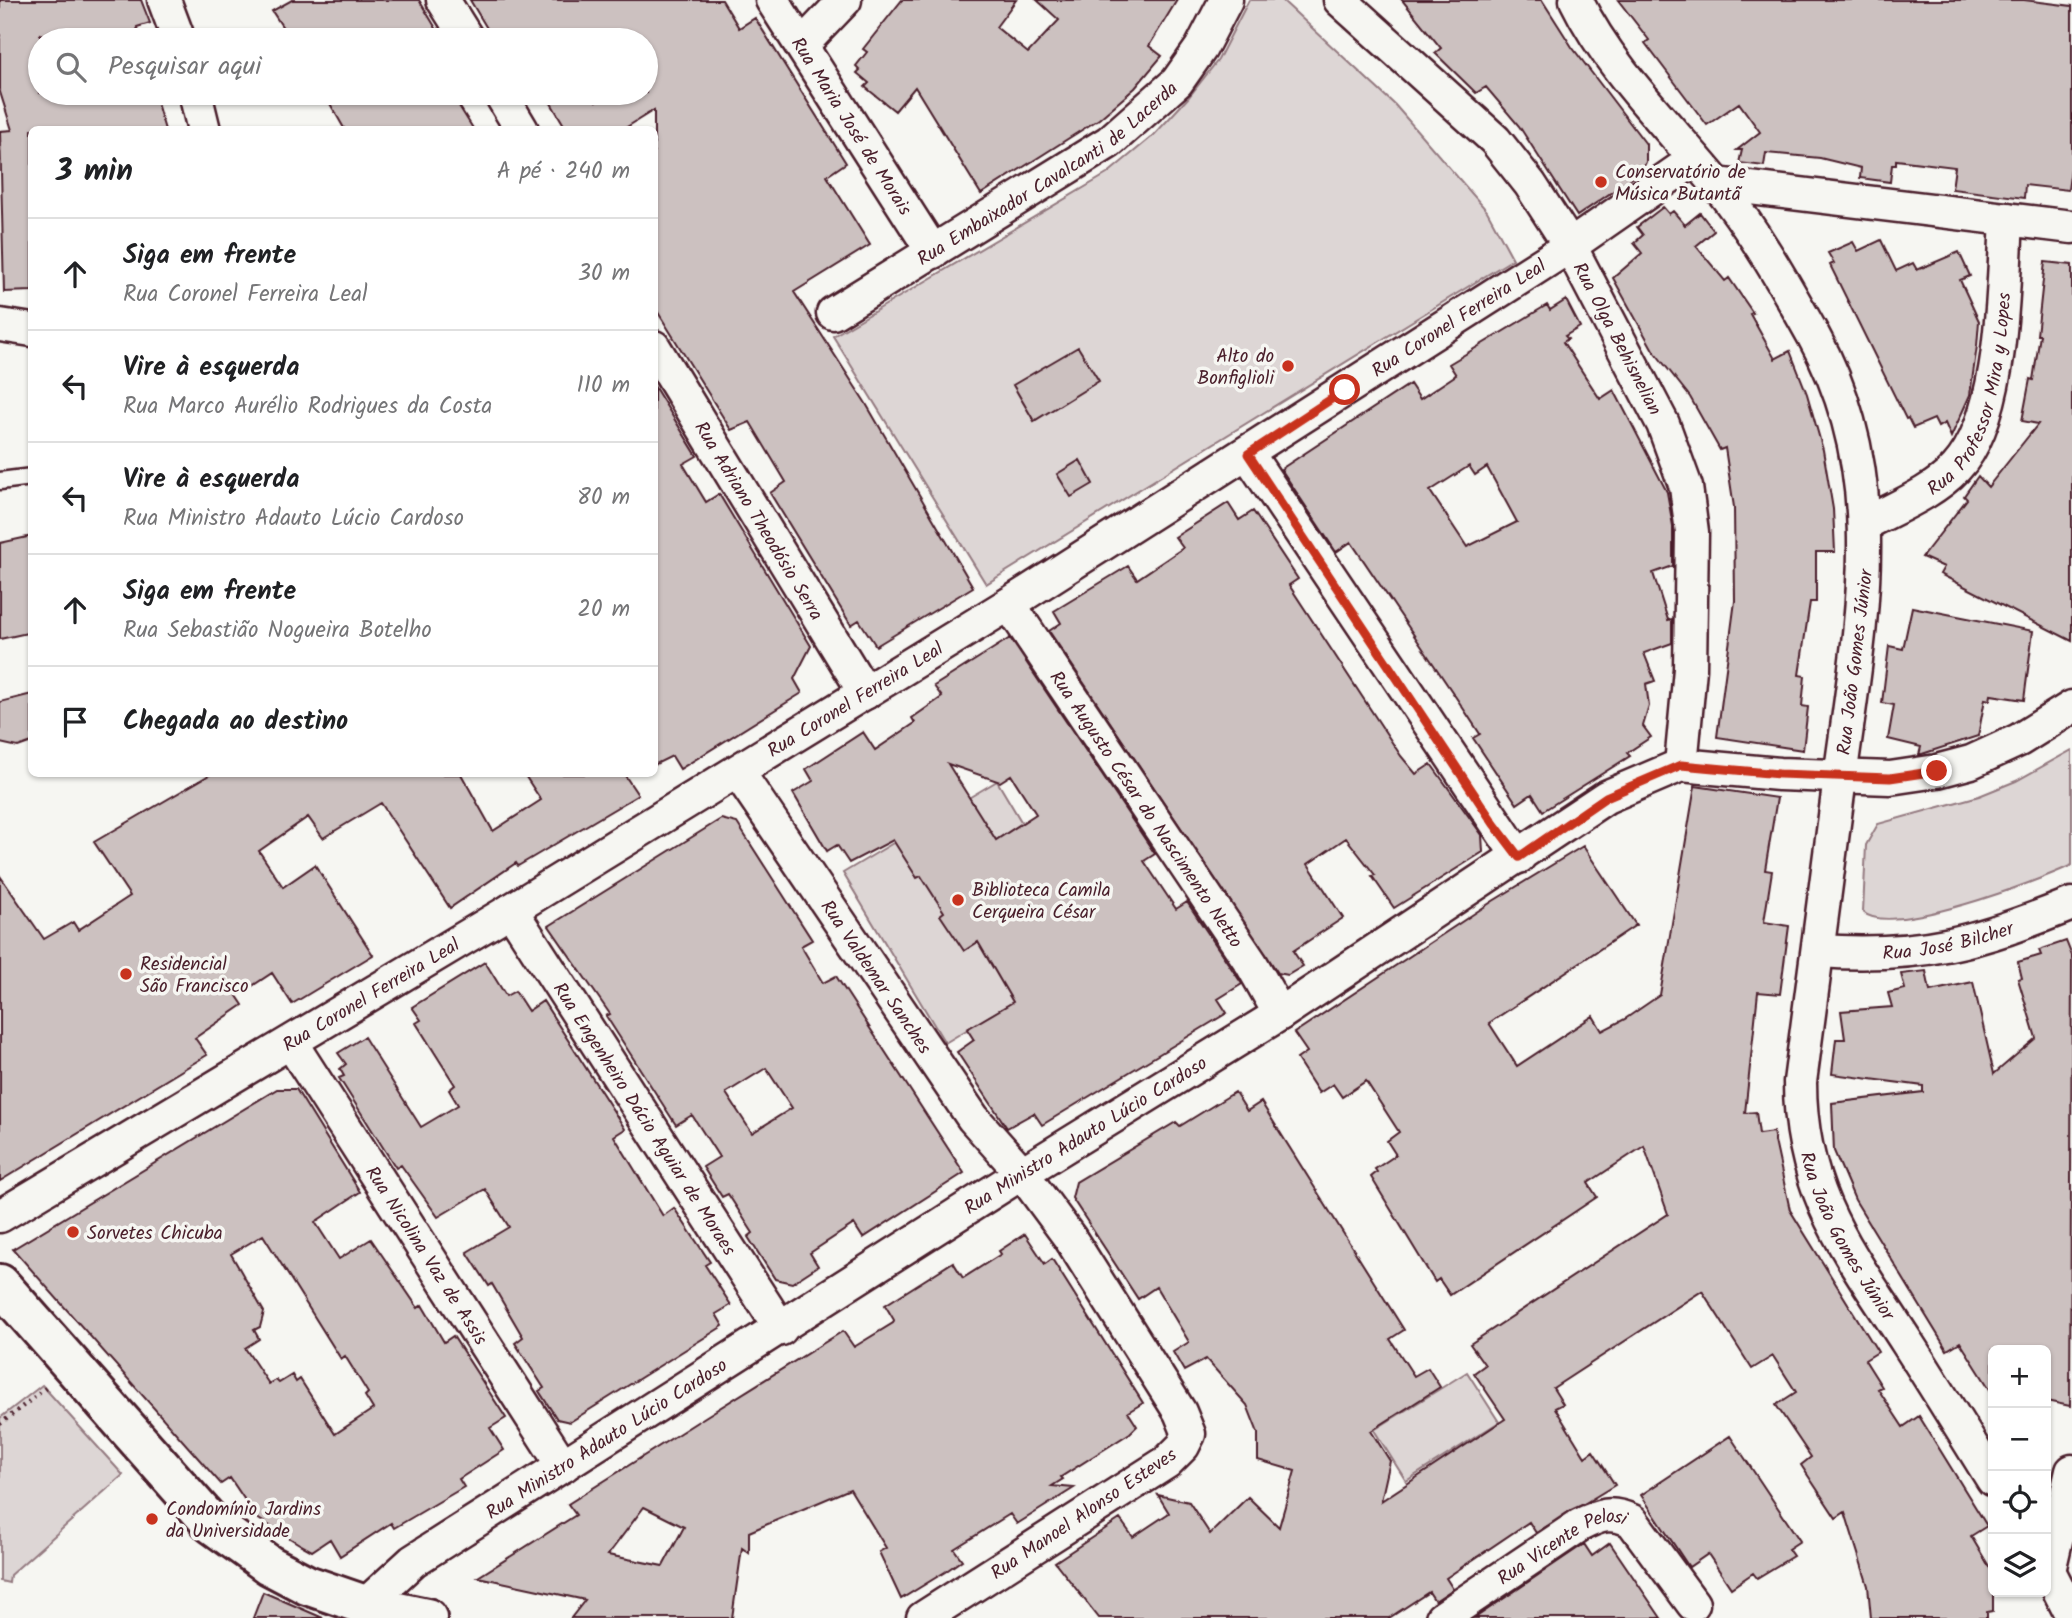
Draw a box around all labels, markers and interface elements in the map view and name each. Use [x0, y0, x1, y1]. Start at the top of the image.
search box [28, 28, 658, 105]
street label: Rua Maria José de Morais [782, 31, 919, 222]
text: Pesquisar aqui [108, 46, 261, 88]
icon: search [52, 48, 90, 86]
street label: Rua Embaixador Cavalcanti de Lacerda [911, 75, 1185, 275]
text: 3 min [56, 148, 133, 196]
text: A pé · 240 m [497, 154, 630, 190]
place label: Conservatório de Música Butantã [1615, 158, 1746, 210]
marker: Conservatório de Música Butantã [1593, 174, 1609, 190]
text: Siga em frente [123, 235, 296, 277]
street label: Rua Coronel Ferreira Leal [1366, 252, 1553, 386]
icon: ahead [56, 255, 94, 293]
text: 30 m [578, 256, 630, 292]
street label: Rua Olga Behisnelian [1564, 257, 1669, 421]
text: Rua Coronel Ferreira Leal [123, 277, 368, 313]
street label: Rua Professor Mira y Lopes [1921, 292, 2020, 504]
place label: Alto do Bonfiglioli [1197, 342, 1275, 394]
text: Vire à esquerda [123, 347, 300, 389]
marker: Alto do Bonfiglioli [1280, 358, 1296, 374]
icon: left [56, 367, 94, 405]
text: 110 m [577, 368, 630, 404]
route start [1329, 374, 1360, 405]
text: Rua Marco Aurélio Rodrigues da Costa [123, 389, 492, 425]
street label: Rua Adriano Theodósio Serra [686, 416, 830, 627]
text: Vire à esquerda [123, 459, 300, 501]
icon: left [56, 479, 94, 517]
text: 80 m [577, 480, 630, 516]
text: Rua Ministro Adauto Lúcio Cardoso [123, 501, 464, 537]
street label: Rua João Gomes Júnior [1830, 566, 1882, 757]
text: Siga em frente [123, 571, 296, 613]
icon: ahead [56, 591, 94, 629]
text: 20 m [578, 592, 630, 628]
text: Rua Sebastião Nogueira Botelho [123, 613, 432, 649]
street label: Rua Coronel Ferreira Leal [762, 635, 950, 766]
street label: Rua Augusto César do Nascimento Netto [1041, 665, 1250, 955]
text: Chegada ao destino [123, 701, 348, 743]
icon: arrive [56, 703, 94, 741]
route end [1921, 755, 1952, 786]
place label: Biblioteca Camila Cerqueira César [972, 876, 1111, 928]
marker: Biblioteca Camila Cerqueira César [950, 892, 966, 908]
street label: Rua Valdemar Sanches [812, 894, 938, 1061]
street label: Rua José Bilcher [1882, 914, 2020, 969]
street label: Rua Coronel Ferreira Leal [277, 931, 466, 1061]
place label: Residencial São Francisco [140, 950, 249, 1002]
marker: Residencial São Francisco [118, 966, 134, 982]
street label: Rua Engenheiro Dácio Aguiar de Moraes [544, 977, 743, 1262]
street label: Rua Ministro Adauto Lúcio Cardoso [958, 1049, 1214, 1223]
street label: Rua João Gomes Júnior [1791, 1149, 1903, 1328]
street label: Rua Nicolina Vaz de Assis [357, 1160, 495, 1352]
place label: Sorvetes Chicuba [87, 1219, 223, 1249]
marker: Sorvetes Chicuba [65, 1224, 81, 1240]
map controls [1988, 1345, 2051, 1597]
button: + [1988, 1345, 2051, 1408]
street label: Rua Ministro Adauto Lúcio Cardoso [480, 1351, 734, 1528]
button: − [1988, 1408, 2051, 1471]
street label: Rua Manoel Alonso Esteves [985, 1441, 1183, 1588]
button: locate [1988, 1471, 2051, 1534]
place label: Condomínio Jardins da Universidade [166, 1495, 321, 1547]
street label: Rua Vicente Pelosi [1492, 1502, 1633, 1594]
marker: Condomínio Jardins da Universidade [144, 1511, 160, 1527]
button: layers [1988, 1534, 2051, 1597]

